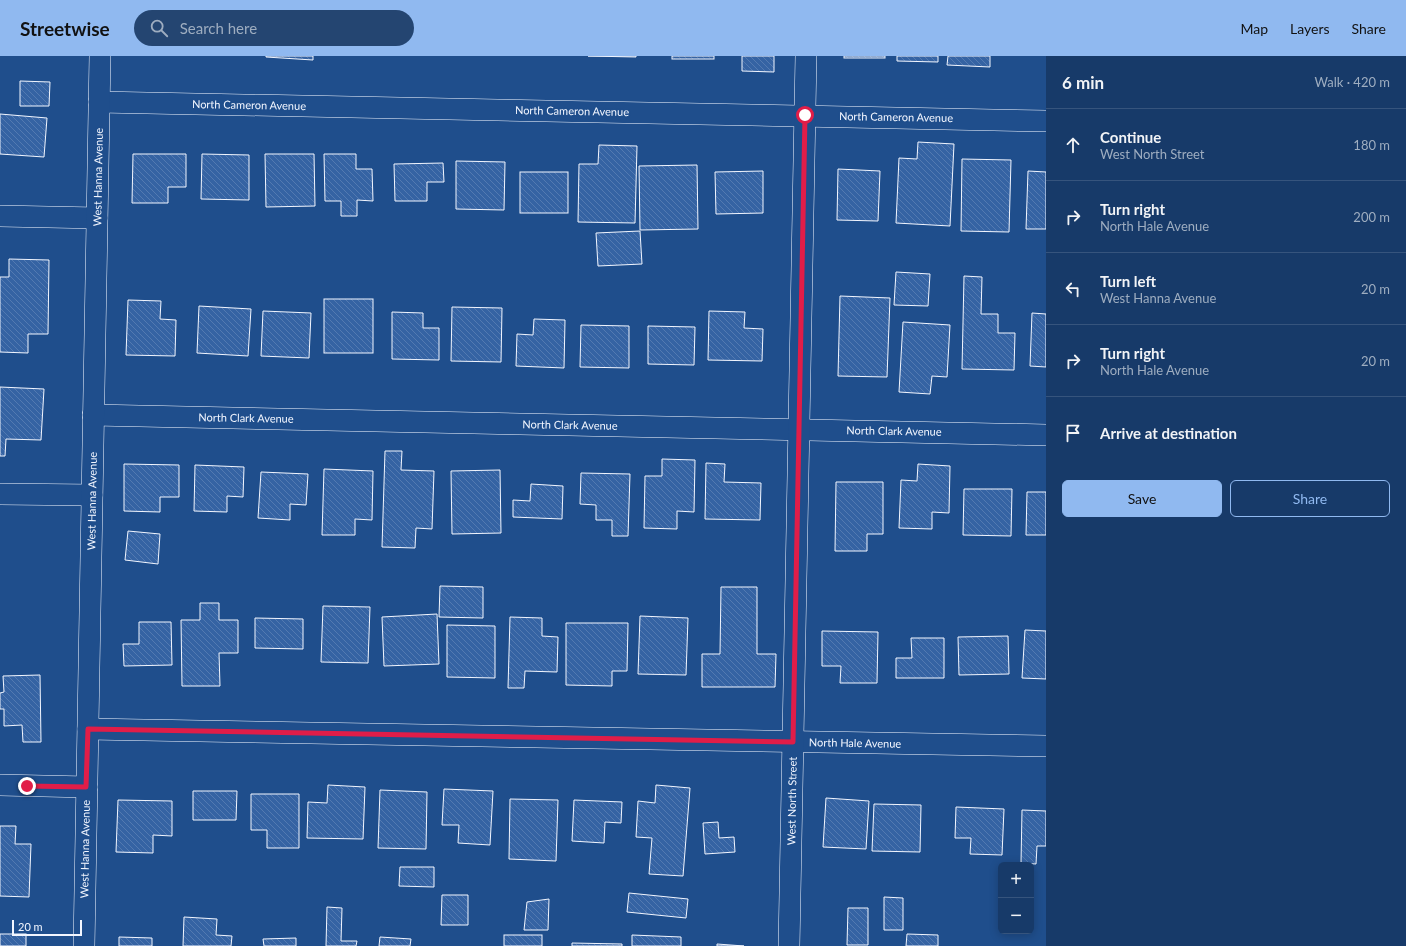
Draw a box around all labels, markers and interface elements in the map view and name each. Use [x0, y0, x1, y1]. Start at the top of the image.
search box [134, 10, 414, 46]
text: Streetwise [20, 17, 110, 40]
icon: search [148, 17, 170, 39]
text: Search here [180, 19, 257, 37]
text: Map [1240, 20, 1268, 37]
text: Layers [1290, 20, 1330, 37]
text: Share [1352, 20, 1386, 37]
text: 6 min [1062, 72, 1104, 93]
text: Walk · 420 m [1314, 74, 1390, 90]
street label: North Cameron Avenue [192, 97, 306, 112]
street label: North Cameron Avenue [515, 103, 629, 118]
route start [796, 106, 814, 124]
street label: North Cameron Avenue [839, 109, 953, 124]
street label: West Hanna Avenue [90, 127, 105, 226]
text: Continue [1100, 128, 1161, 146]
icon: ahead [1062, 134, 1084, 156]
text: 180 m [1353, 137, 1390, 153]
text: West North Street [1100, 146, 1205, 162]
text: Turn right [1100, 200, 1165, 218]
icon: right [1062, 206, 1084, 228]
text: 200 m [1353, 209, 1390, 225]
text: North Hale Avenue [1100, 218, 1209, 234]
text: Turn left [1100, 272, 1156, 290]
icon: left [1062, 278, 1084, 300]
text: 20 m [1361, 281, 1390, 297]
text: West Hanna Avenue [1100, 290, 1216, 306]
text: Turn right [1100, 344, 1165, 362]
icon: right [1062, 350, 1084, 372]
text: 20 m [1361, 353, 1390, 369]
text: North Hale Avenue [1100, 362, 1209, 378]
street label: North Clark Avenue [198, 410, 294, 425]
street label: North Clark Avenue [522, 417, 618, 432]
icon: arrive [1062, 422, 1084, 444]
street label: North Clark Avenue [846, 423, 942, 438]
text: Arrive at destination [1100, 424, 1237, 442]
street label: West Hanna Avenue [84, 451, 99, 550]
button: Save [1062, 480, 1222, 517]
button: Share [1230, 480, 1390, 517]
street label: North Hale Avenue [809, 735, 901, 750]
street label: West North Street [784, 757, 799, 845]
route end [18, 777, 36, 795]
street label: West Hanna Avenue [77, 799, 92, 898]
map controls [998, 862, 1034, 934]
button: + [998, 862, 1034, 898]
button: − [998, 898, 1034, 934]
scale bar [12, 918, 82, 937]
text: 20 m [18, 920, 43, 933]

